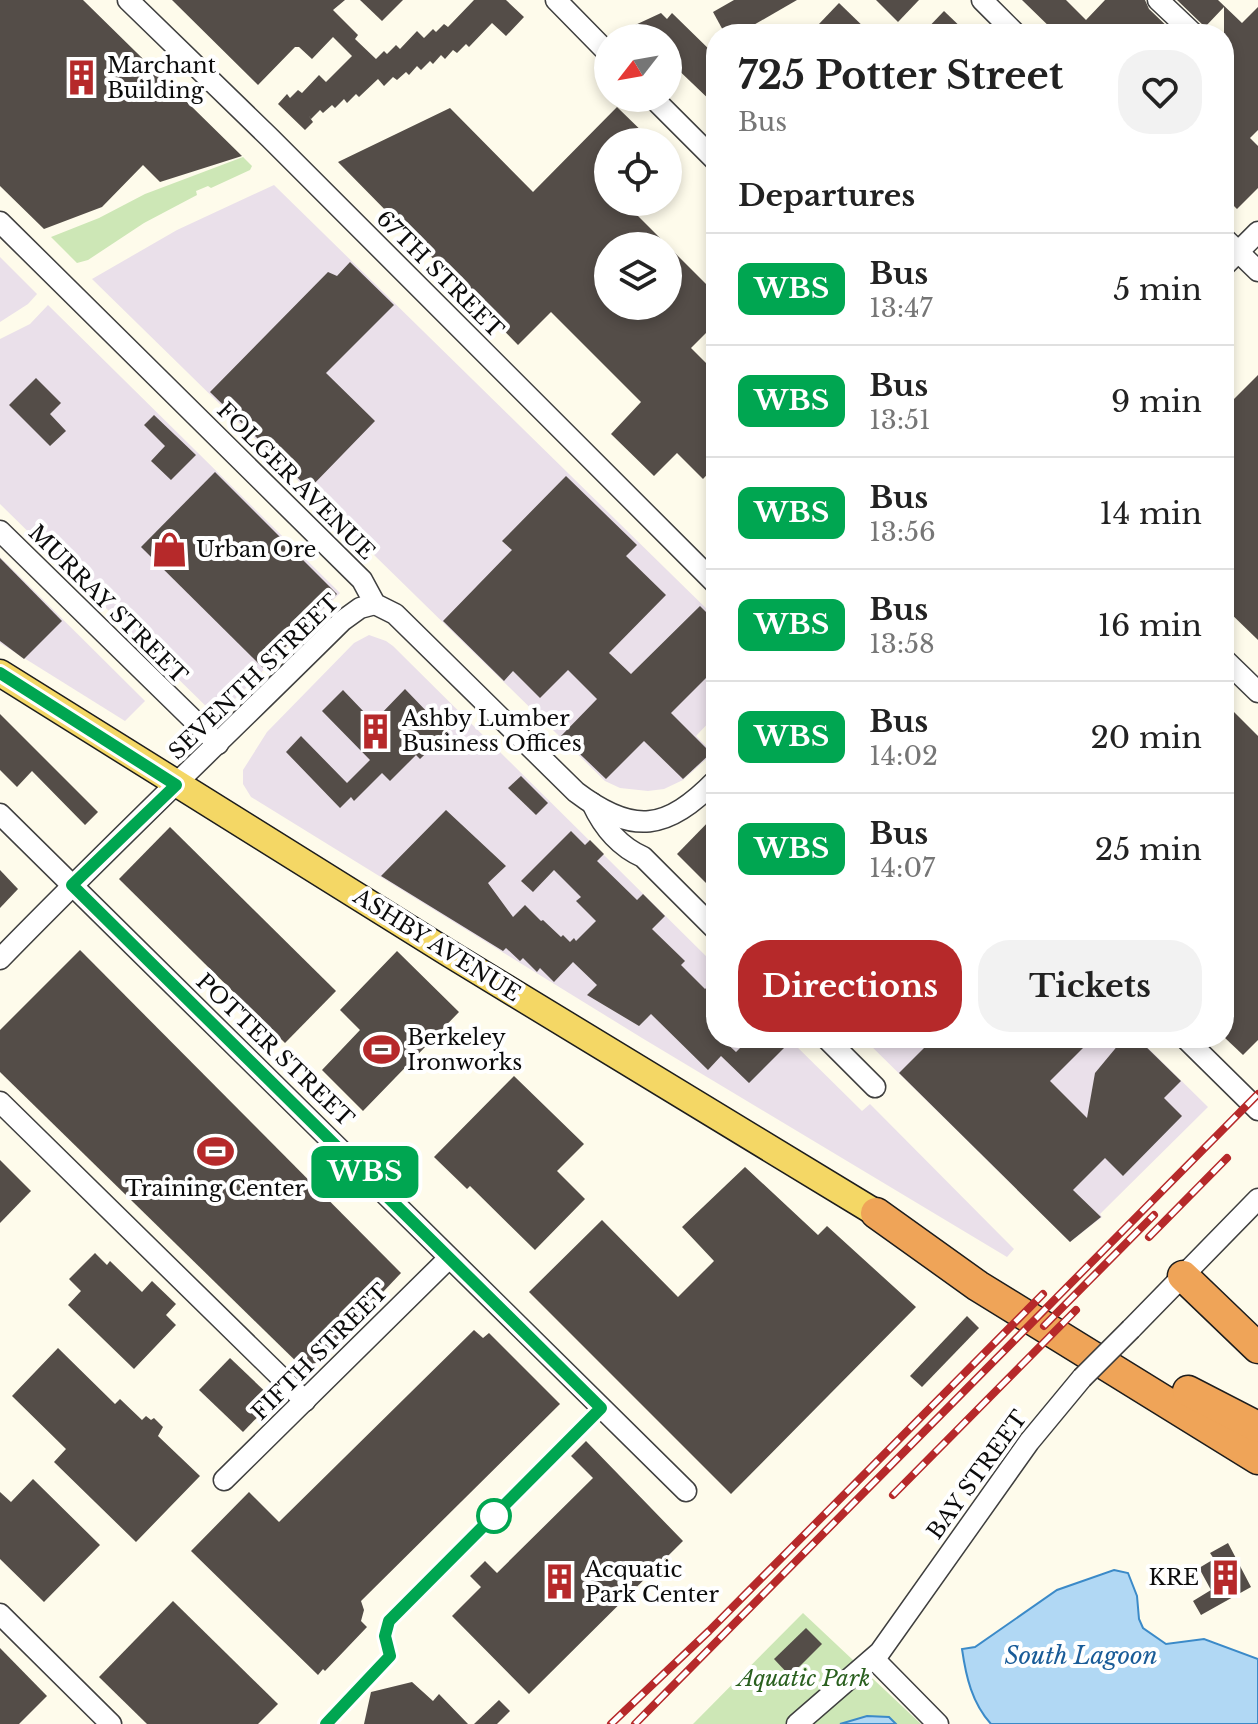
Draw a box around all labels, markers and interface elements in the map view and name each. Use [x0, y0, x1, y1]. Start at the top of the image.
north arrow [594, 24, 682, 112]
map controls [594, 24, 682, 320]
button: heart [1118, 50, 1202, 134]
place label: Marchant Building [107, 52, 217, 104]
text: 725 Potter Street [738, 52, 1063, 99]
building icon: Marchant Building [62, 59, 100, 97]
text: Bus [738, 106, 787, 138]
button: locate [594, 128, 682, 216]
text: Departures [738, 177, 915, 214]
street label: 67TH STREET [371, 205, 509, 343]
button: layers [594, 232, 682, 320]
text: Bus [869, 255, 928, 292]
text: WBS [754, 271, 829, 306]
text: 5 min [1113, 271, 1202, 308]
text: 13:47 [869, 292, 933, 324]
text: Bus [869, 367, 928, 404]
text: WBS [754, 383, 829, 418]
text: 9 min [1111, 383, 1202, 420]
street label: FOLGER AVENUE [212, 397, 380, 565]
text: 13:51 [869, 404, 931, 436]
text: Bus [869, 479, 928, 516]
text: WBS [754, 495, 829, 530]
text: 14 min [1099, 495, 1202, 532]
text: 13:56 [869, 516, 936, 548]
street label: MURRAY STREET [23, 519, 193, 689]
shop icon: Urban Ore [151, 530, 189, 568]
place label: Urban Ore [196, 536, 316, 563]
street label: SEVENTH STREET [163, 588, 345, 765]
text: Bus [869, 591, 928, 628]
text: WBS [754, 607, 829, 642]
text: 16 min [1098, 607, 1202, 644]
text: 13:58 [869, 628, 935, 660]
text: Bus [869, 703, 928, 740]
place label: Ashby Lumber Business Offices [401, 705, 582, 757]
building icon: Ashby Lumber Business Offices [357, 712, 395, 750]
text: WBS [754, 719, 829, 754]
text: 20 min [1090, 719, 1202, 756]
text: 14:02 [869, 740, 938, 772]
text: Bus [869, 815, 928, 852]
text: WBS [754, 831, 829, 866]
text: 25 min [1095, 831, 1202, 868]
text: 14:07 [869, 852, 935, 884]
street label: ASHBY AVENUE [348, 882, 525, 1007]
button: Directions [738, 940, 962, 1032]
button: Tickets [978, 940, 1202, 1032]
street label: POTTER STREET [191, 968, 360, 1132]
place label: Berkeley Ironworks [407, 1024, 522, 1076]
sports icon: Berkeley Ironworks [362, 1031, 400, 1069]
sports icon: Training Center [196, 1133, 234, 1171]
line badge: WBS [319, 1146, 411, 1198]
text: WBS [327, 1154, 403, 1189]
place label: Training Center [125, 1175, 306, 1202]
street label: FIFTH STREET [246, 1278, 394, 1426]
street label: BAY STREET [921, 1405, 1033, 1545]
unlabelled marker [477, 1499, 511, 1533]
place label: Acquatic Park Center [584, 1556, 719, 1608]
building icon: KRE [1206, 1558, 1244, 1596]
building icon: Acquatic Park Center [540, 1563, 578, 1601]
place label: KRE [1149, 1564, 1199, 1591]
water label: South Lagoon [1004, 1641, 1158, 1670]
park label: Aquatic Park [735, 1665, 870, 1692]

